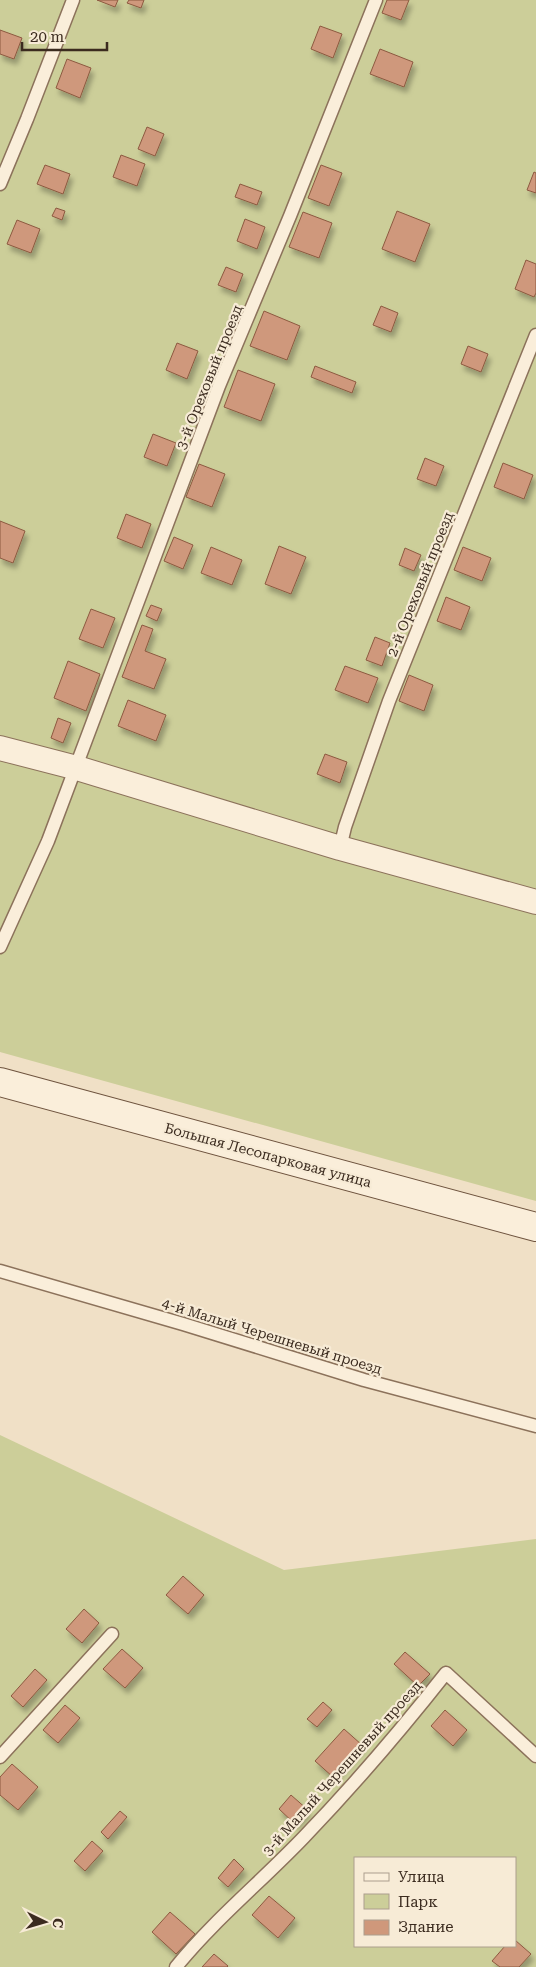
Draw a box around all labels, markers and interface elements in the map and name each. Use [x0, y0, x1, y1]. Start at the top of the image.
scale bar [22, 20, 108, 52]
text: 20 m [30, 28, 65, 46]
street label: 3-й Ореховый проезд [173, 302, 245, 452]
street label: 2-й Ореховый проезд [384, 509, 456, 659]
street label: Большая Лесопарковая улица [163, 1120, 373, 1190]
street label: 4-й Малый Черешневый проезд [160, 1295, 384, 1377]
street label: 3-й Малый Черешневый проезд [259, 1677, 425, 1858]
legend [354, 1857, 516, 1947]
text: Улица [398, 1868, 444, 1886]
text: Парк [398, 1893, 438, 1911]
north arrow [20, 1897, 70, 1947]
text: С [50, 1918, 66, 1929]
text: Здание [398, 1918, 454, 1936]

